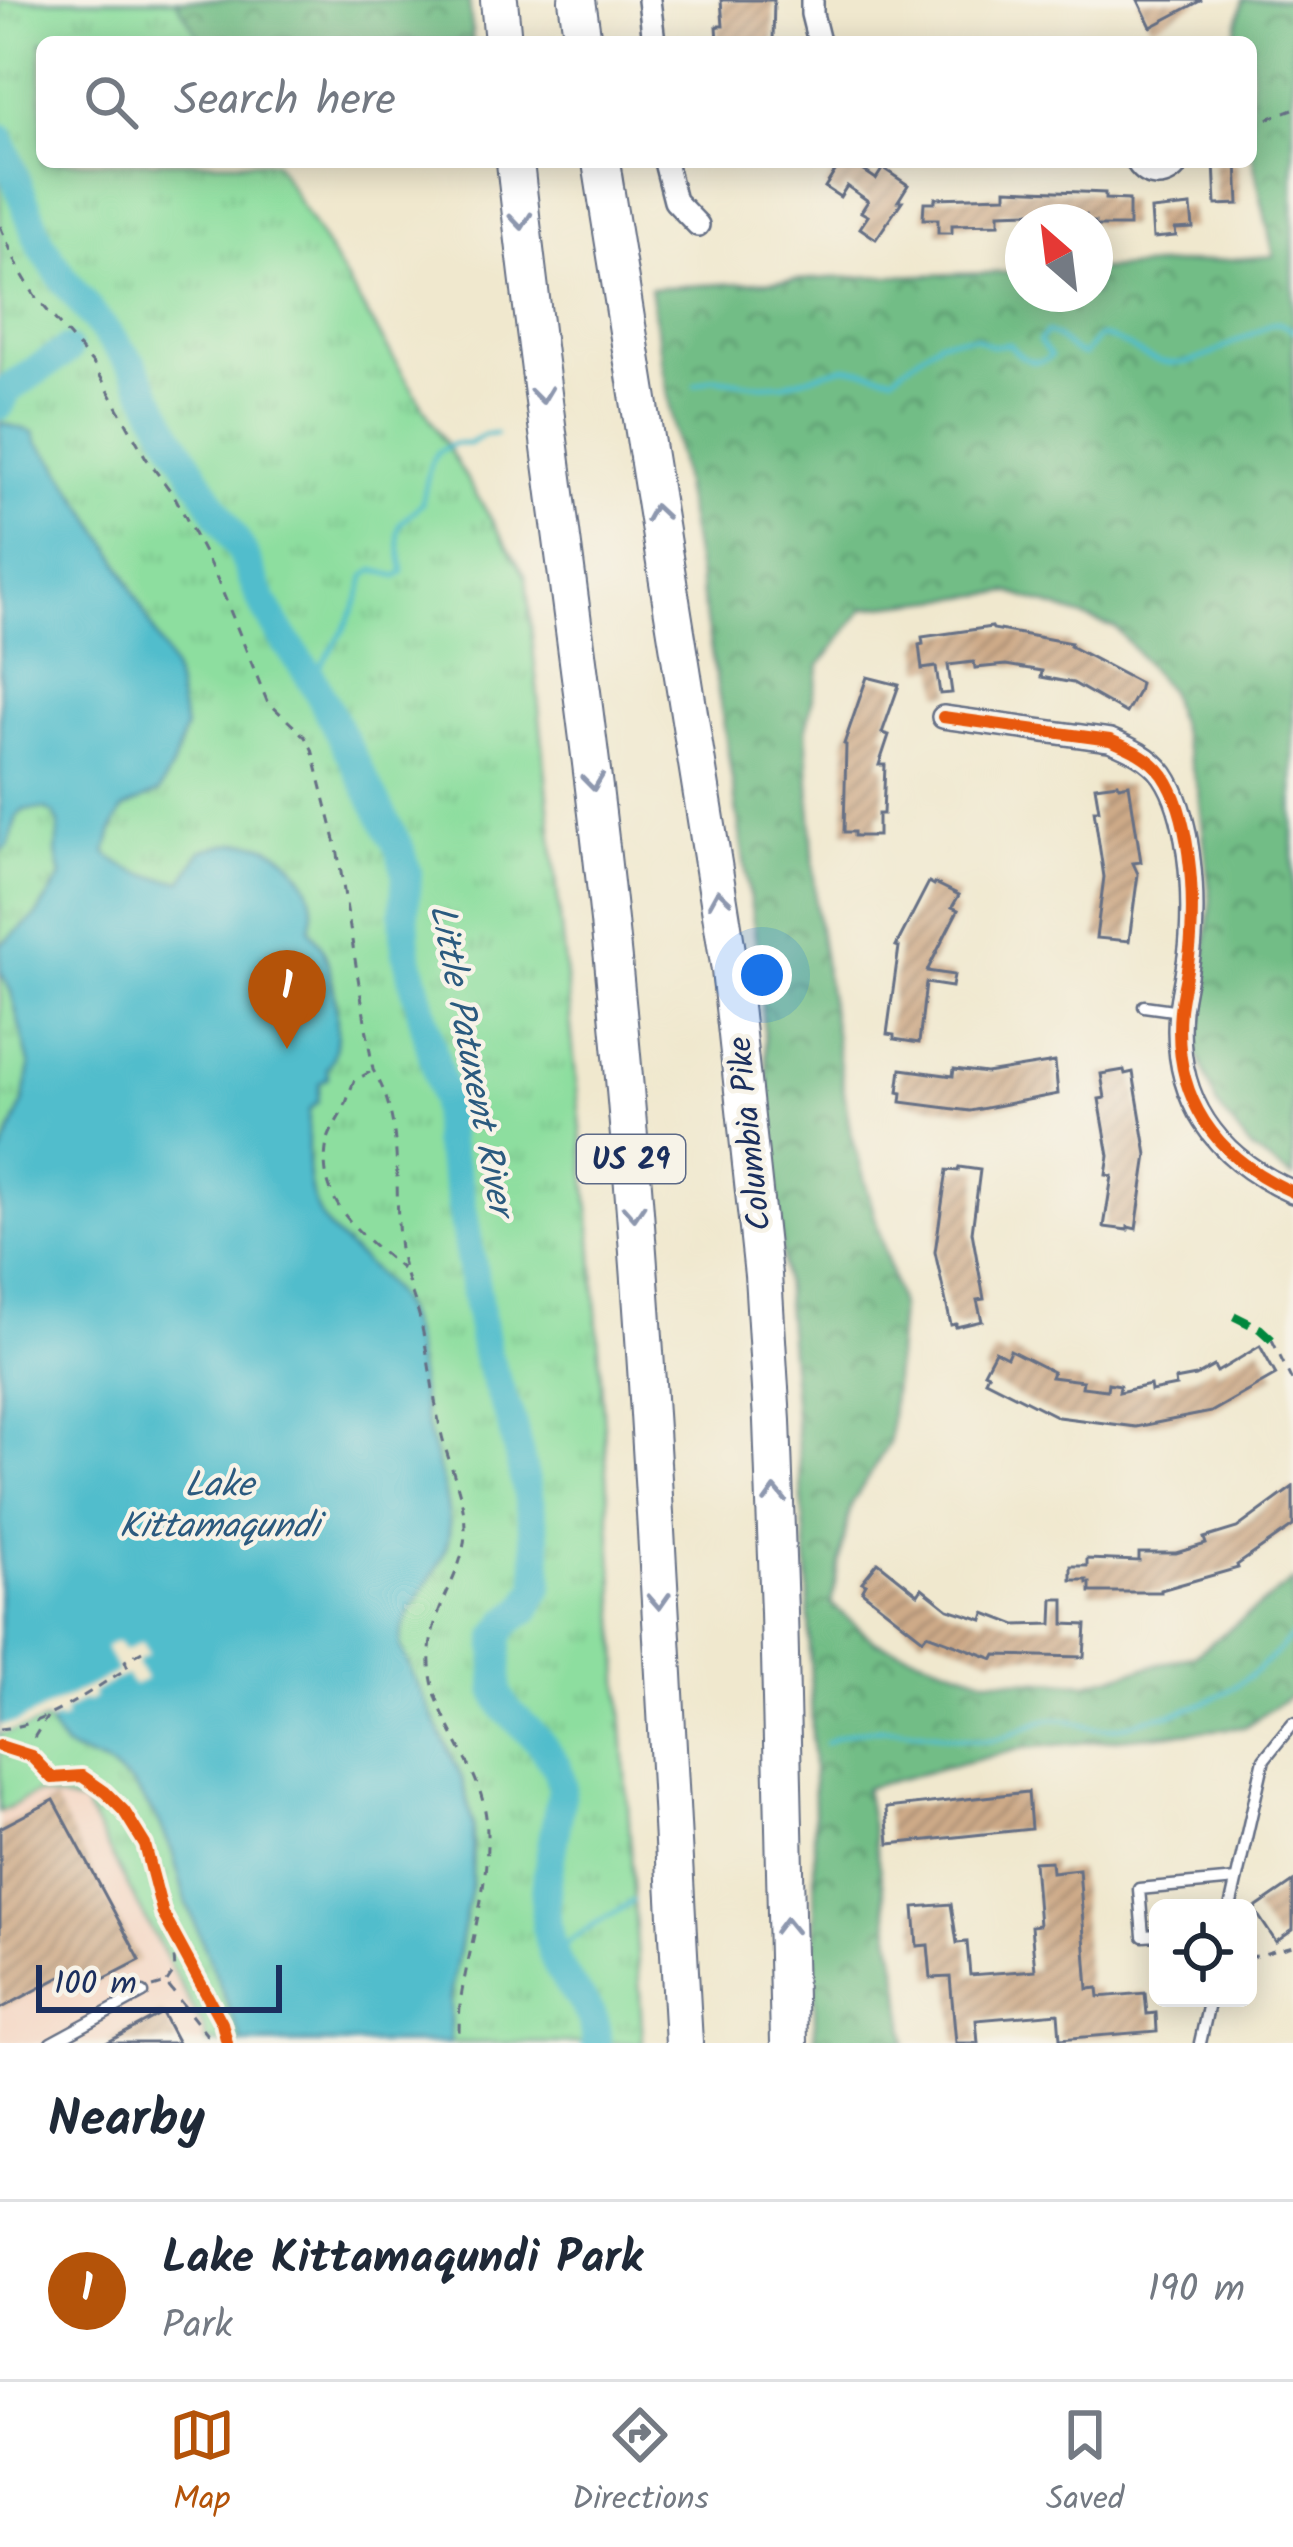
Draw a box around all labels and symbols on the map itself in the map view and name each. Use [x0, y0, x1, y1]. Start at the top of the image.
north arrow [1005, 204, 1113, 312]
one-way arrow [508, 212, 533, 231]
one-way arrow [529, 386, 555, 405]
one-way arrow [644, 503, 670, 523]
one-way arrow [579, 772, 605, 792]
one-way arrow [707, 888, 732, 908]
water label: Little Patuxent River [412, 899, 529, 1227]
your location [732, 945, 792, 1005]
pin: 1 [248, 950, 326, 1049]
street label: Columbia Pike [715, 1034, 788, 1233]
road number: US 29 [577, 1135, 685, 1183]
one-way arrow [621, 1203, 647, 1222]
water label: Lake Kittamaqundi [119, 1458, 327, 1556]
one-way arrow [762, 1485, 788, 1504]
one-way arrow [645, 1592, 671, 1611]
one-way arrow [774, 1916, 800, 1935]
scale bar [36, 1959, 282, 2012]

